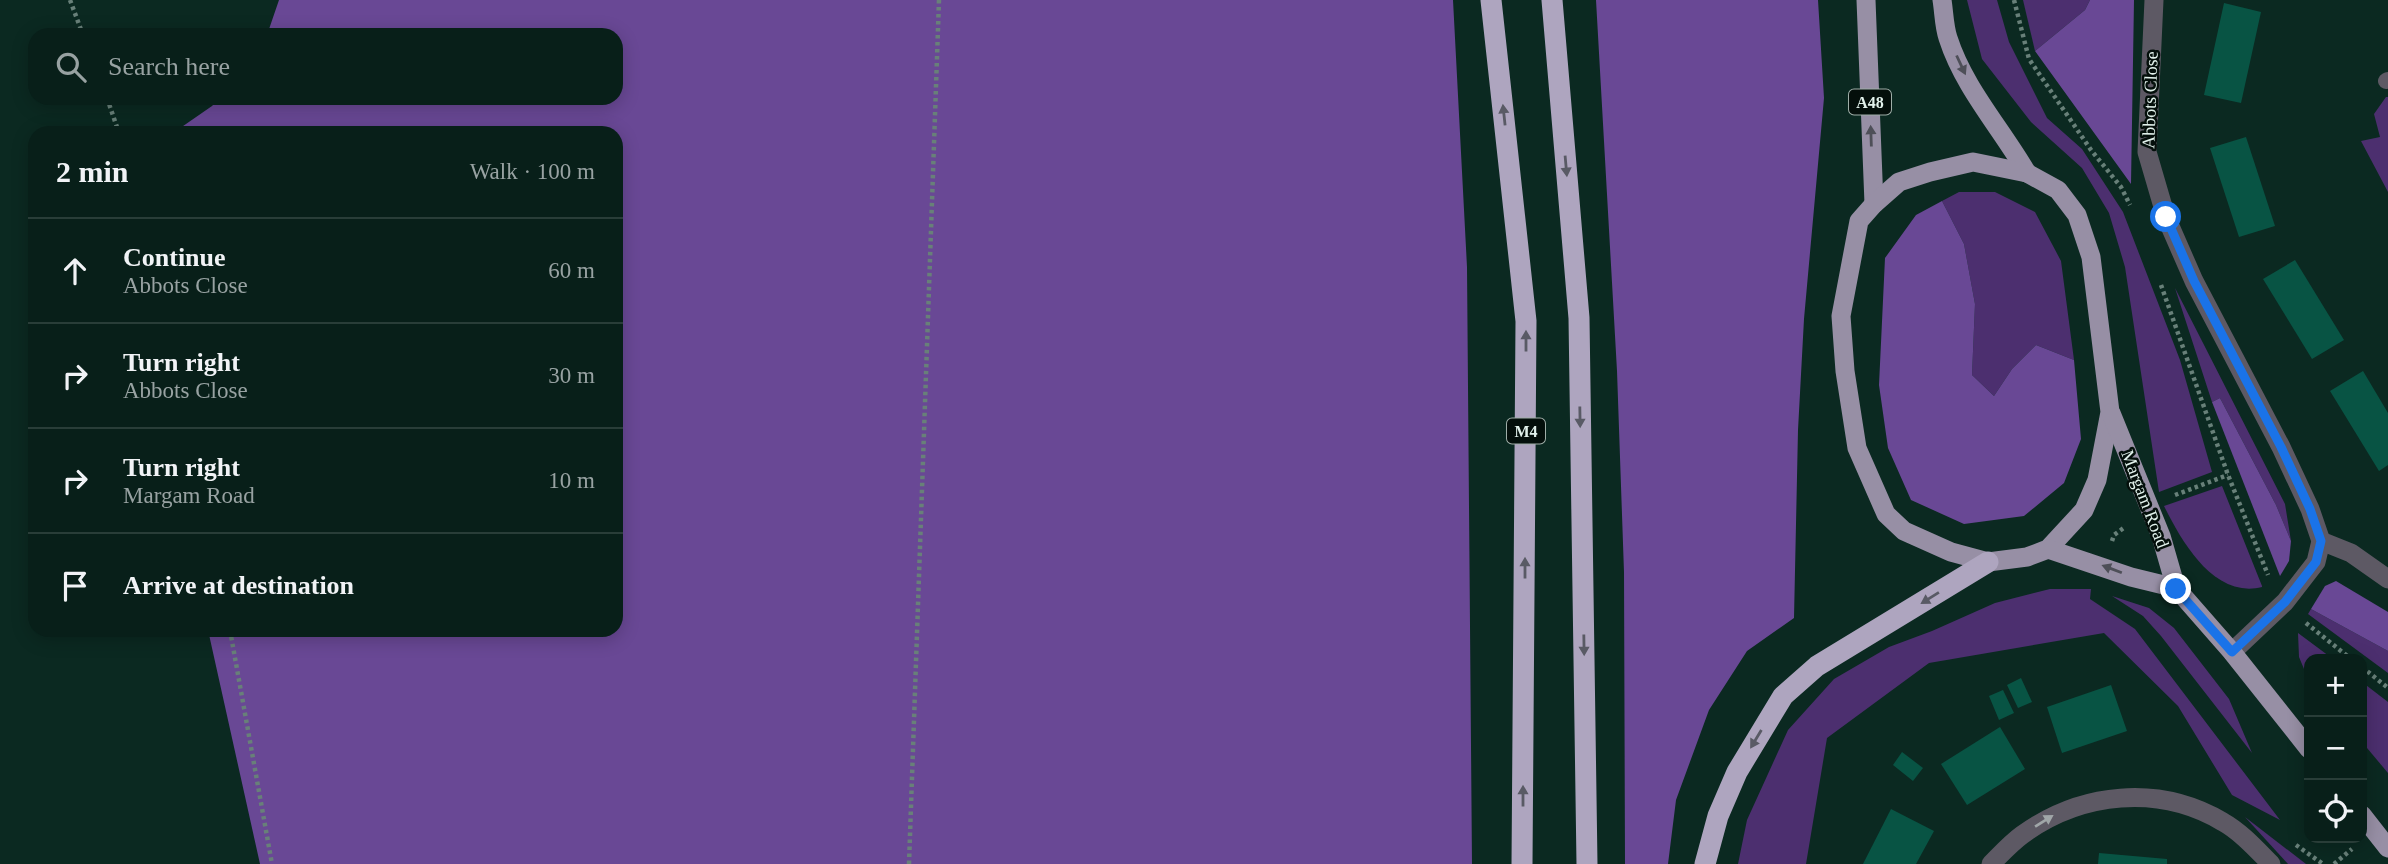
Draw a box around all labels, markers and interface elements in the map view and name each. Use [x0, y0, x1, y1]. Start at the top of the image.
search box [28, 28, 623, 105]
icon: search [52, 48, 90, 86]
street label: Abbots Close [2138, 51, 2162, 149]
text: Search here [108, 52, 230, 81]
one-way arrow [1955, 55, 1966, 75]
road number: A48 [1849, 90, 1891, 114]
one-way arrow [1498, 103, 1509, 125]
one-way arrow [1866, 125, 1877, 147]
text: 2 min [56, 155, 129, 188]
one-way arrow [1561, 155, 1572, 177]
text: Walk · 100 m [470, 159, 595, 184]
route start [2150, 201, 2181, 232]
text: Continue [123, 243, 226, 272]
icon: ahead [56, 252, 94, 290]
text: 60 m [548, 258, 595, 283]
text: Abbots Close [123, 273, 248, 298]
one-way arrow [1520, 330, 1532, 352]
text: Turn right [123, 348, 240, 377]
icon: right [56, 357, 94, 395]
text: 30 m [548, 363, 595, 388]
text: Abbots Close [123, 378, 248, 403]
one-way arrow [1575, 406, 1586, 428]
road number: M4 [1507, 418, 1545, 444]
street label: Margam Road [2117, 447, 2173, 551]
text: Turn right [123, 453, 240, 482]
icon: right [56, 462, 94, 500]
text: 10 m [548, 468, 595, 493]
text: Margam Road [123, 483, 255, 508]
one-way arrow [1519, 557, 1530, 579]
one-way arrow [2101, 564, 2122, 575]
icon: arrive [56, 567, 94, 605]
text: Arrive at destination [123, 571, 354, 600]
route end [2160, 573, 2191, 604]
one-way arrow [1920, 592, 1939, 605]
one-way arrow [1578, 634, 1589, 656]
map controls [2304, 654, 2367, 843]
button: + [2304, 654, 2367, 717]
button: − [2304, 717, 2367, 780]
one-way arrow [1750, 729, 1763, 748]
button: locate [2304, 780, 2367, 843]
one-way arrow [1517, 785, 1529, 807]
one-way arrow [2034, 815, 2053, 828]

